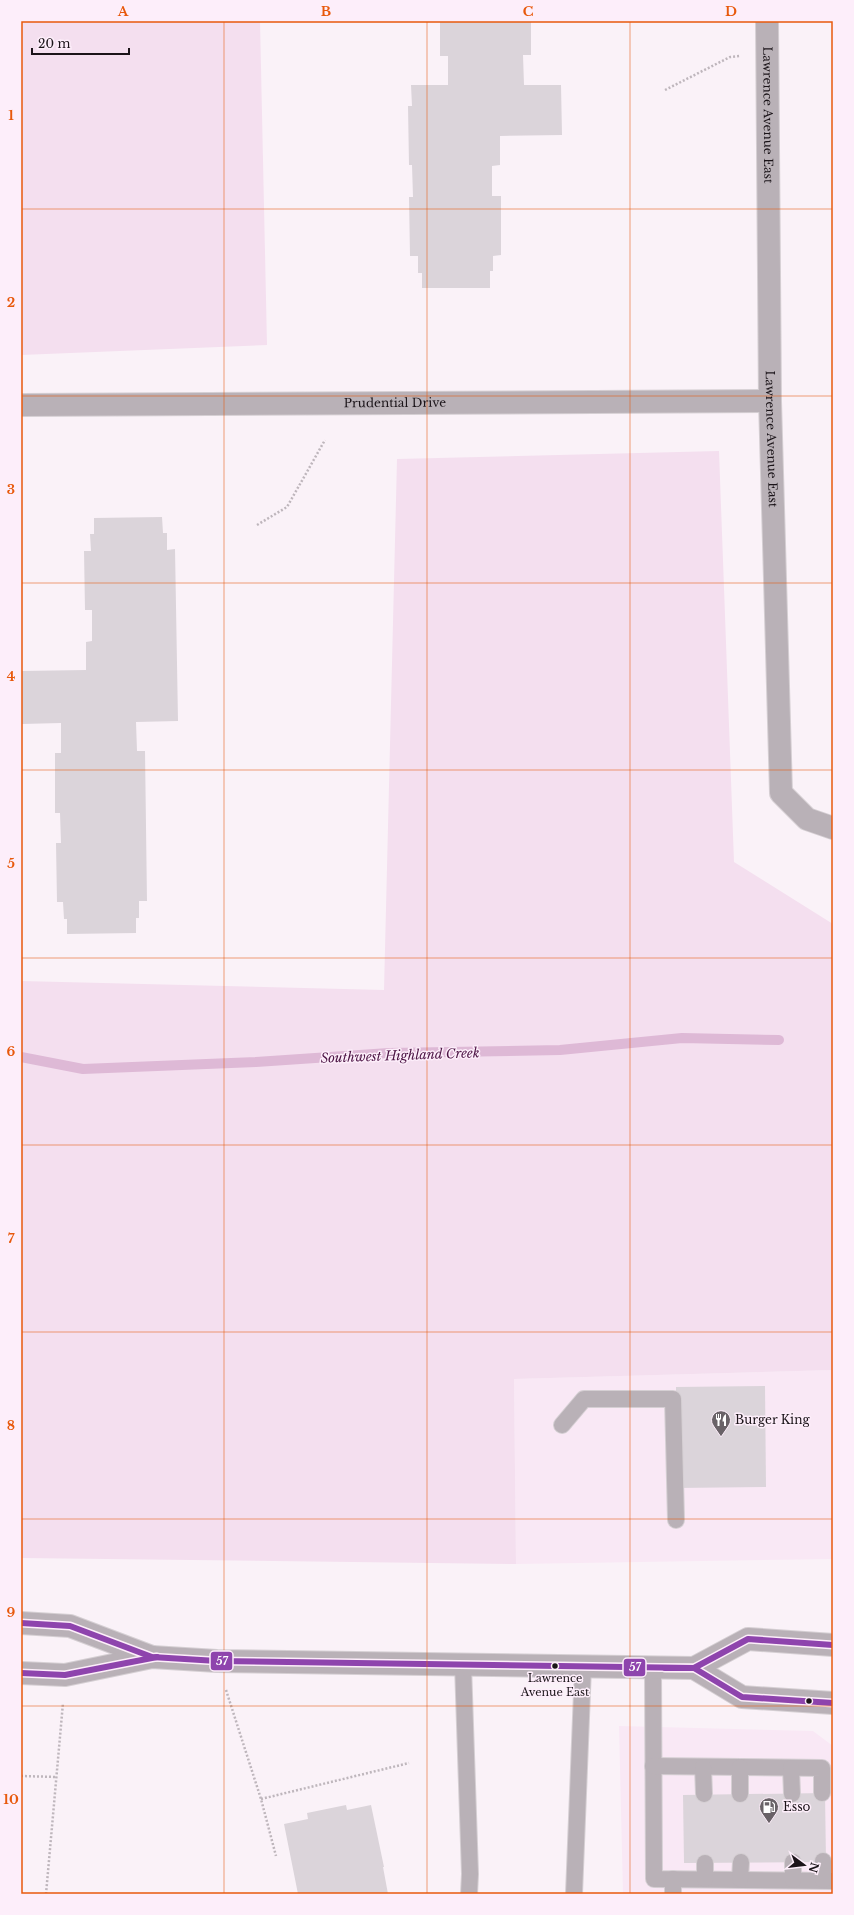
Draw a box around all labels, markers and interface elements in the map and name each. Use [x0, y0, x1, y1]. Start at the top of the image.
text: A [117, 3, 129, 20]
text: B [321, 3, 331, 20]
text: C [523, 3, 534, 20]
text: D [725, 3, 737, 20]
scale bar [32, 30, 129, 56]
text: 20 m [38, 36, 70, 51]
street label: Lawrence Avenue East [760, 46, 776, 184]
text: 1 [8, 107, 14, 124]
text: 2 [7, 294, 15, 311]
street label: Lawrence Avenue East [763, 370, 781, 508]
street label: Prudential Drive [344, 395, 446, 410]
text: 3 [7, 481, 15, 498]
text: 4 [7, 668, 16, 685]
text: 5 [7, 855, 15, 872]
text: 6 [7, 1043, 16, 1060]
water label: Southwest Highland Creek [320, 1044, 480, 1067]
text: 7 [8, 1230, 15, 1247]
restaurant icon: Burger King [710, 1409, 732, 1437]
place label: Burger King [735, 1412, 810, 1427]
text: 8 [7, 1417, 15, 1434]
text: 9 [7, 1604, 16, 1621]
line badge: 57 [210, 1651, 233, 1671]
text: 57 [216, 1654, 228, 1668]
line badge: 57 [623, 1658, 646, 1677]
text: 57 [629, 1660, 641, 1674]
marker: Lawrence Avenue East [550, 1661, 560, 1671]
place label: Lawrence Avenue East [520, 1671, 590, 1699]
unlabelled marker [804, 1696, 814, 1706]
text: 10 [3, 1791, 19, 1808]
fuel station icon: Esso [758, 1796, 780, 1824]
place label: Esso [783, 1799, 811, 1814]
north arrow [784, 1845, 824, 1885]
text: N [805, 1861, 822, 1875]

